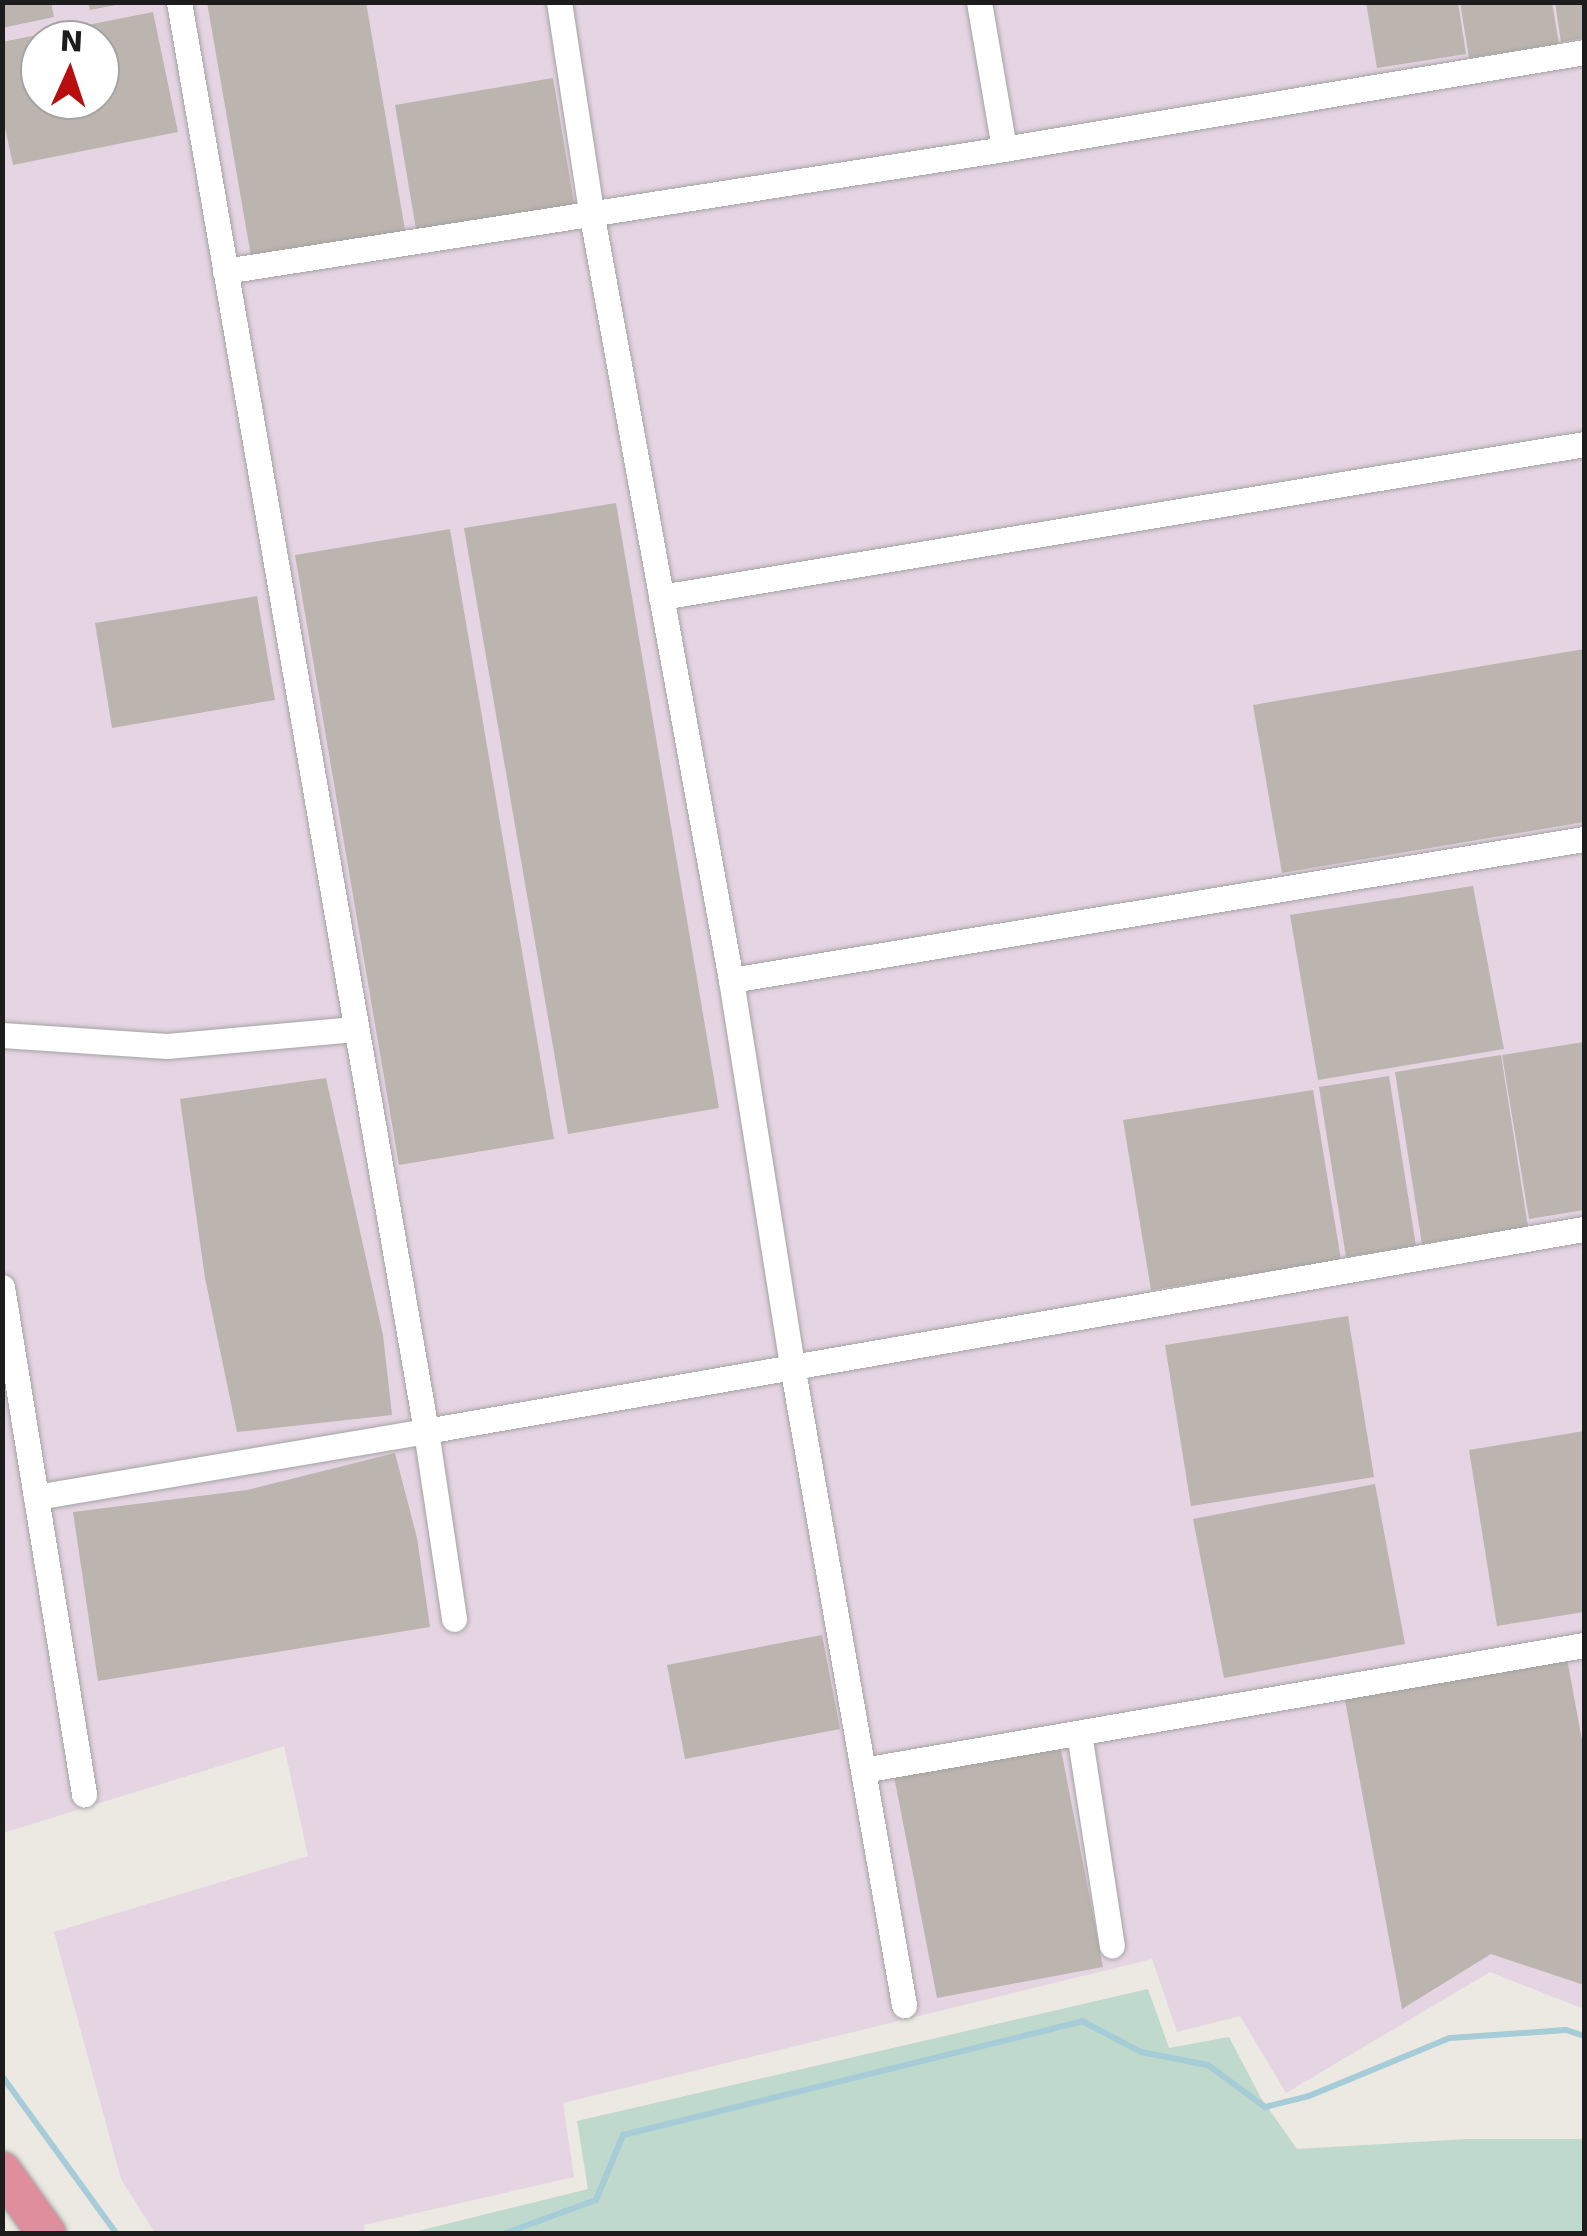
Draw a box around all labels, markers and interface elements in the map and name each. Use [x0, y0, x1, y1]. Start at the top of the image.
north arrow [20, 20, 120, 120]
text: N [59, 24, 84, 59]

